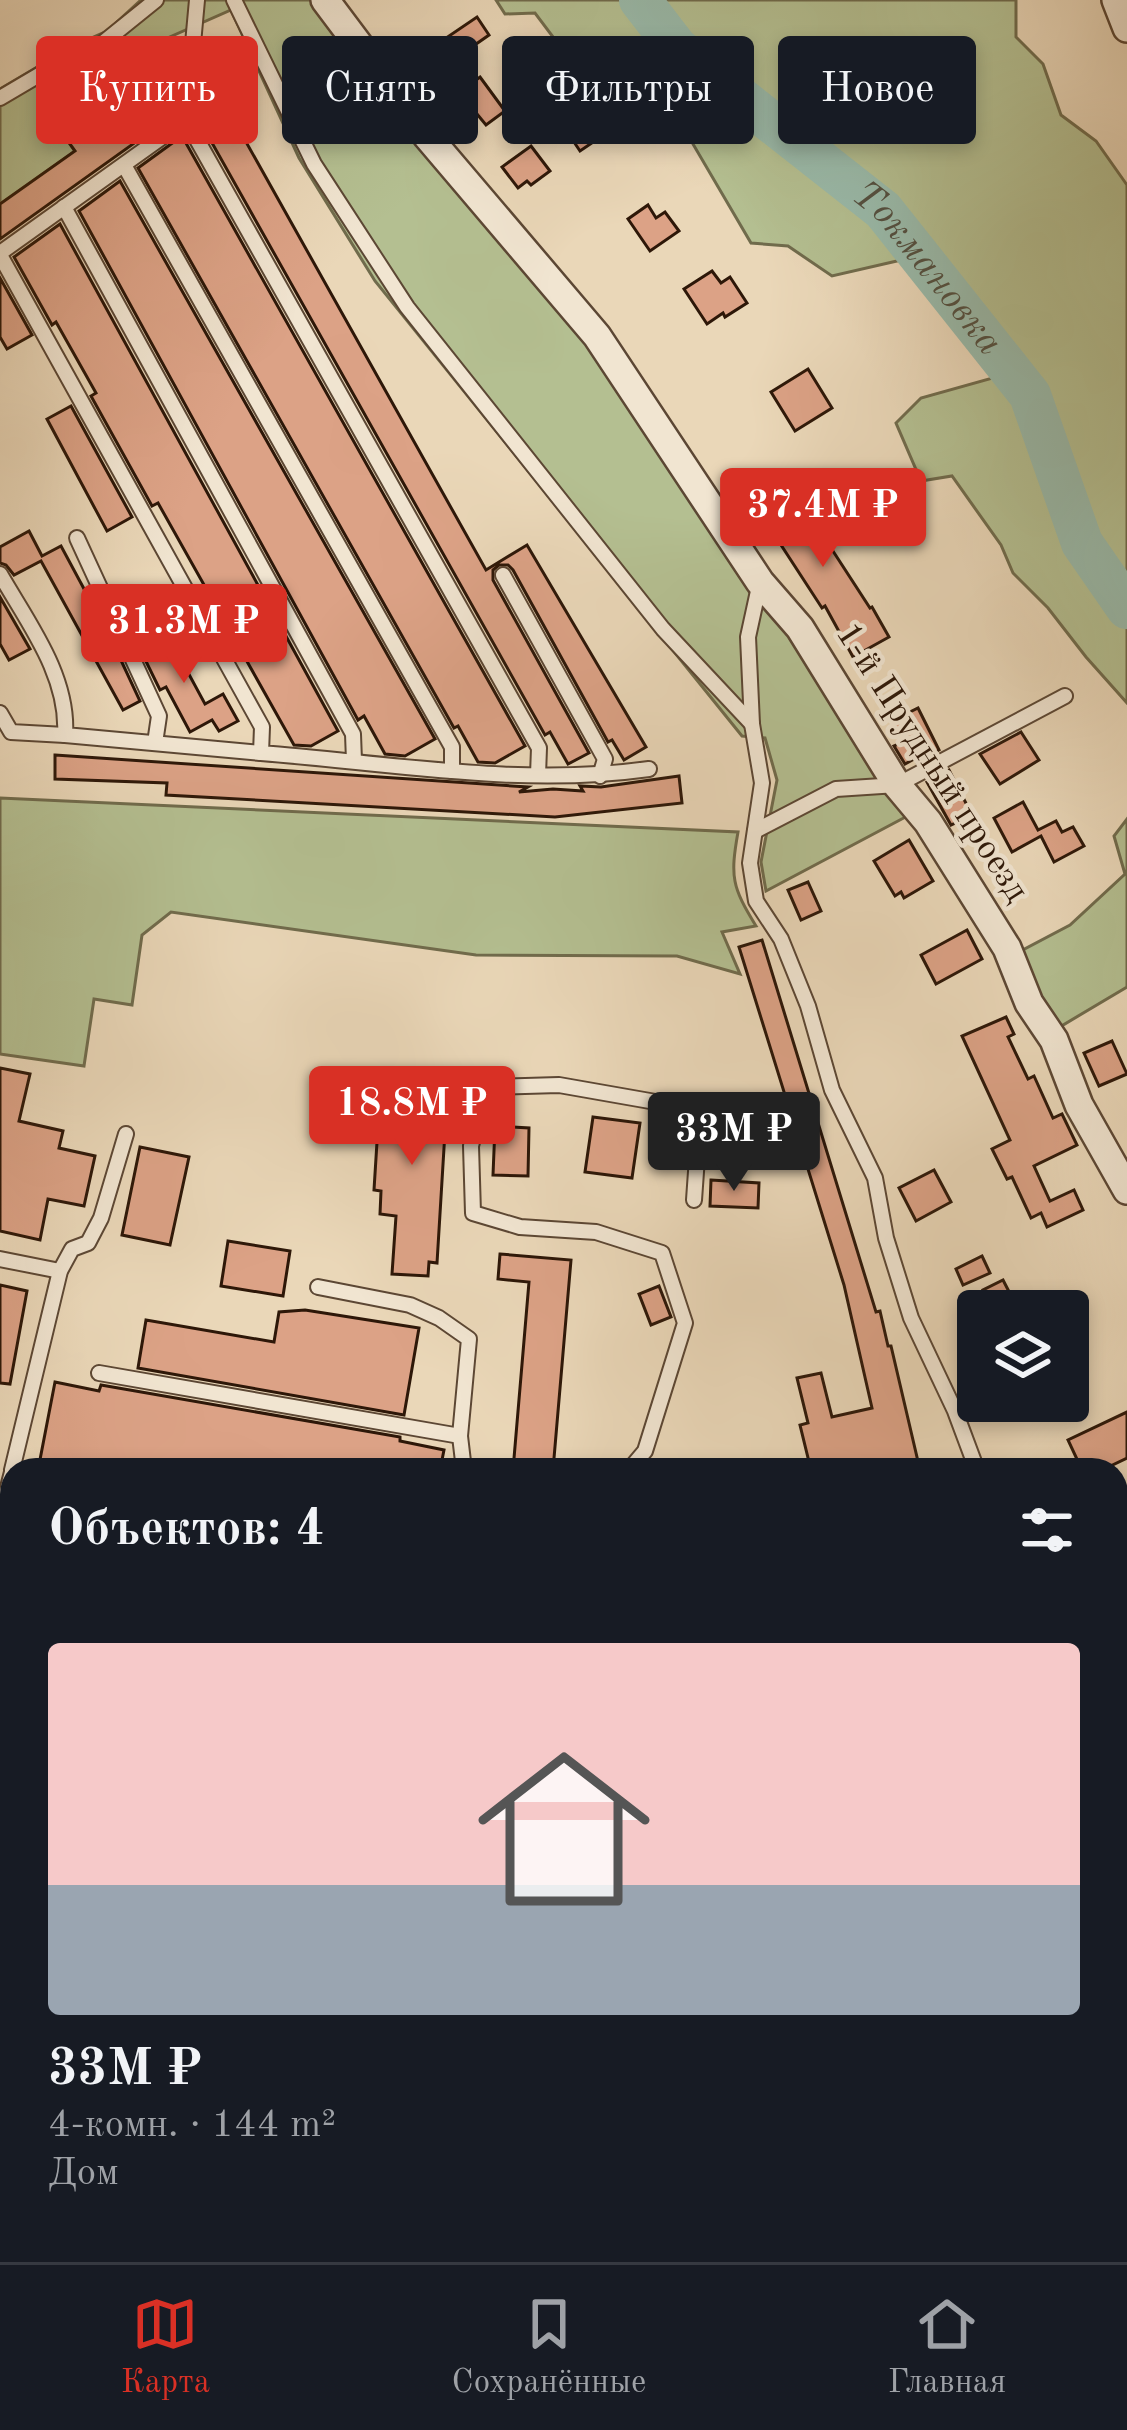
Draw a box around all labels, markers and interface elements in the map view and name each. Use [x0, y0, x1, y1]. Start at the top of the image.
chip: Купить [36, 36, 258, 144]
chip: Снять [282, 36, 478, 144]
chip: Фильтры [502, 36, 754, 144]
chip: Новое [778, 36, 976, 144]
water label: Токмановка [845, 174, 1010, 363]
pin: 37.4M ₽ [712, 468, 934, 570]
text: 37.4M ₽ [747, 487, 899, 526]
pin: 31.3M ₽ [73, 584, 295, 686]
text: 31.3M ₽ [108, 603, 260, 642]
street label: 1-й Прудный проезд [828, 617, 1035, 909]
pin: 18.8M ₽ [301, 1066, 523, 1168]
text: 18.8M ₽ [336, 1085, 488, 1124]
pin: 33M ₽ [650, 1092, 818, 1194]
text: 33M ₽ [675, 1111, 793, 1150]
map controls [957, 1290, 1089, 1422]
button: layers [957, 1290, 1089, 1422]
icon: filters [1014, 1497, 1080, 1563]
text: Объектов: 4 [48, 1505, 325, 1556]
icon: home [456, 1721, 672, 1937]
text: 33M ₽ [48, 2045, 203, 2096]
text: 4-комн. · 144 m² [48, 2106, 336, 2145]
text: Дом [48, 2154, 119, 2193]
tab: Карта [121, 2291, 210, 2404]
tab: Сохранённые [452, 2291, 646, 2404]
tab: Главная [888, 2291, 1006, 2404]

